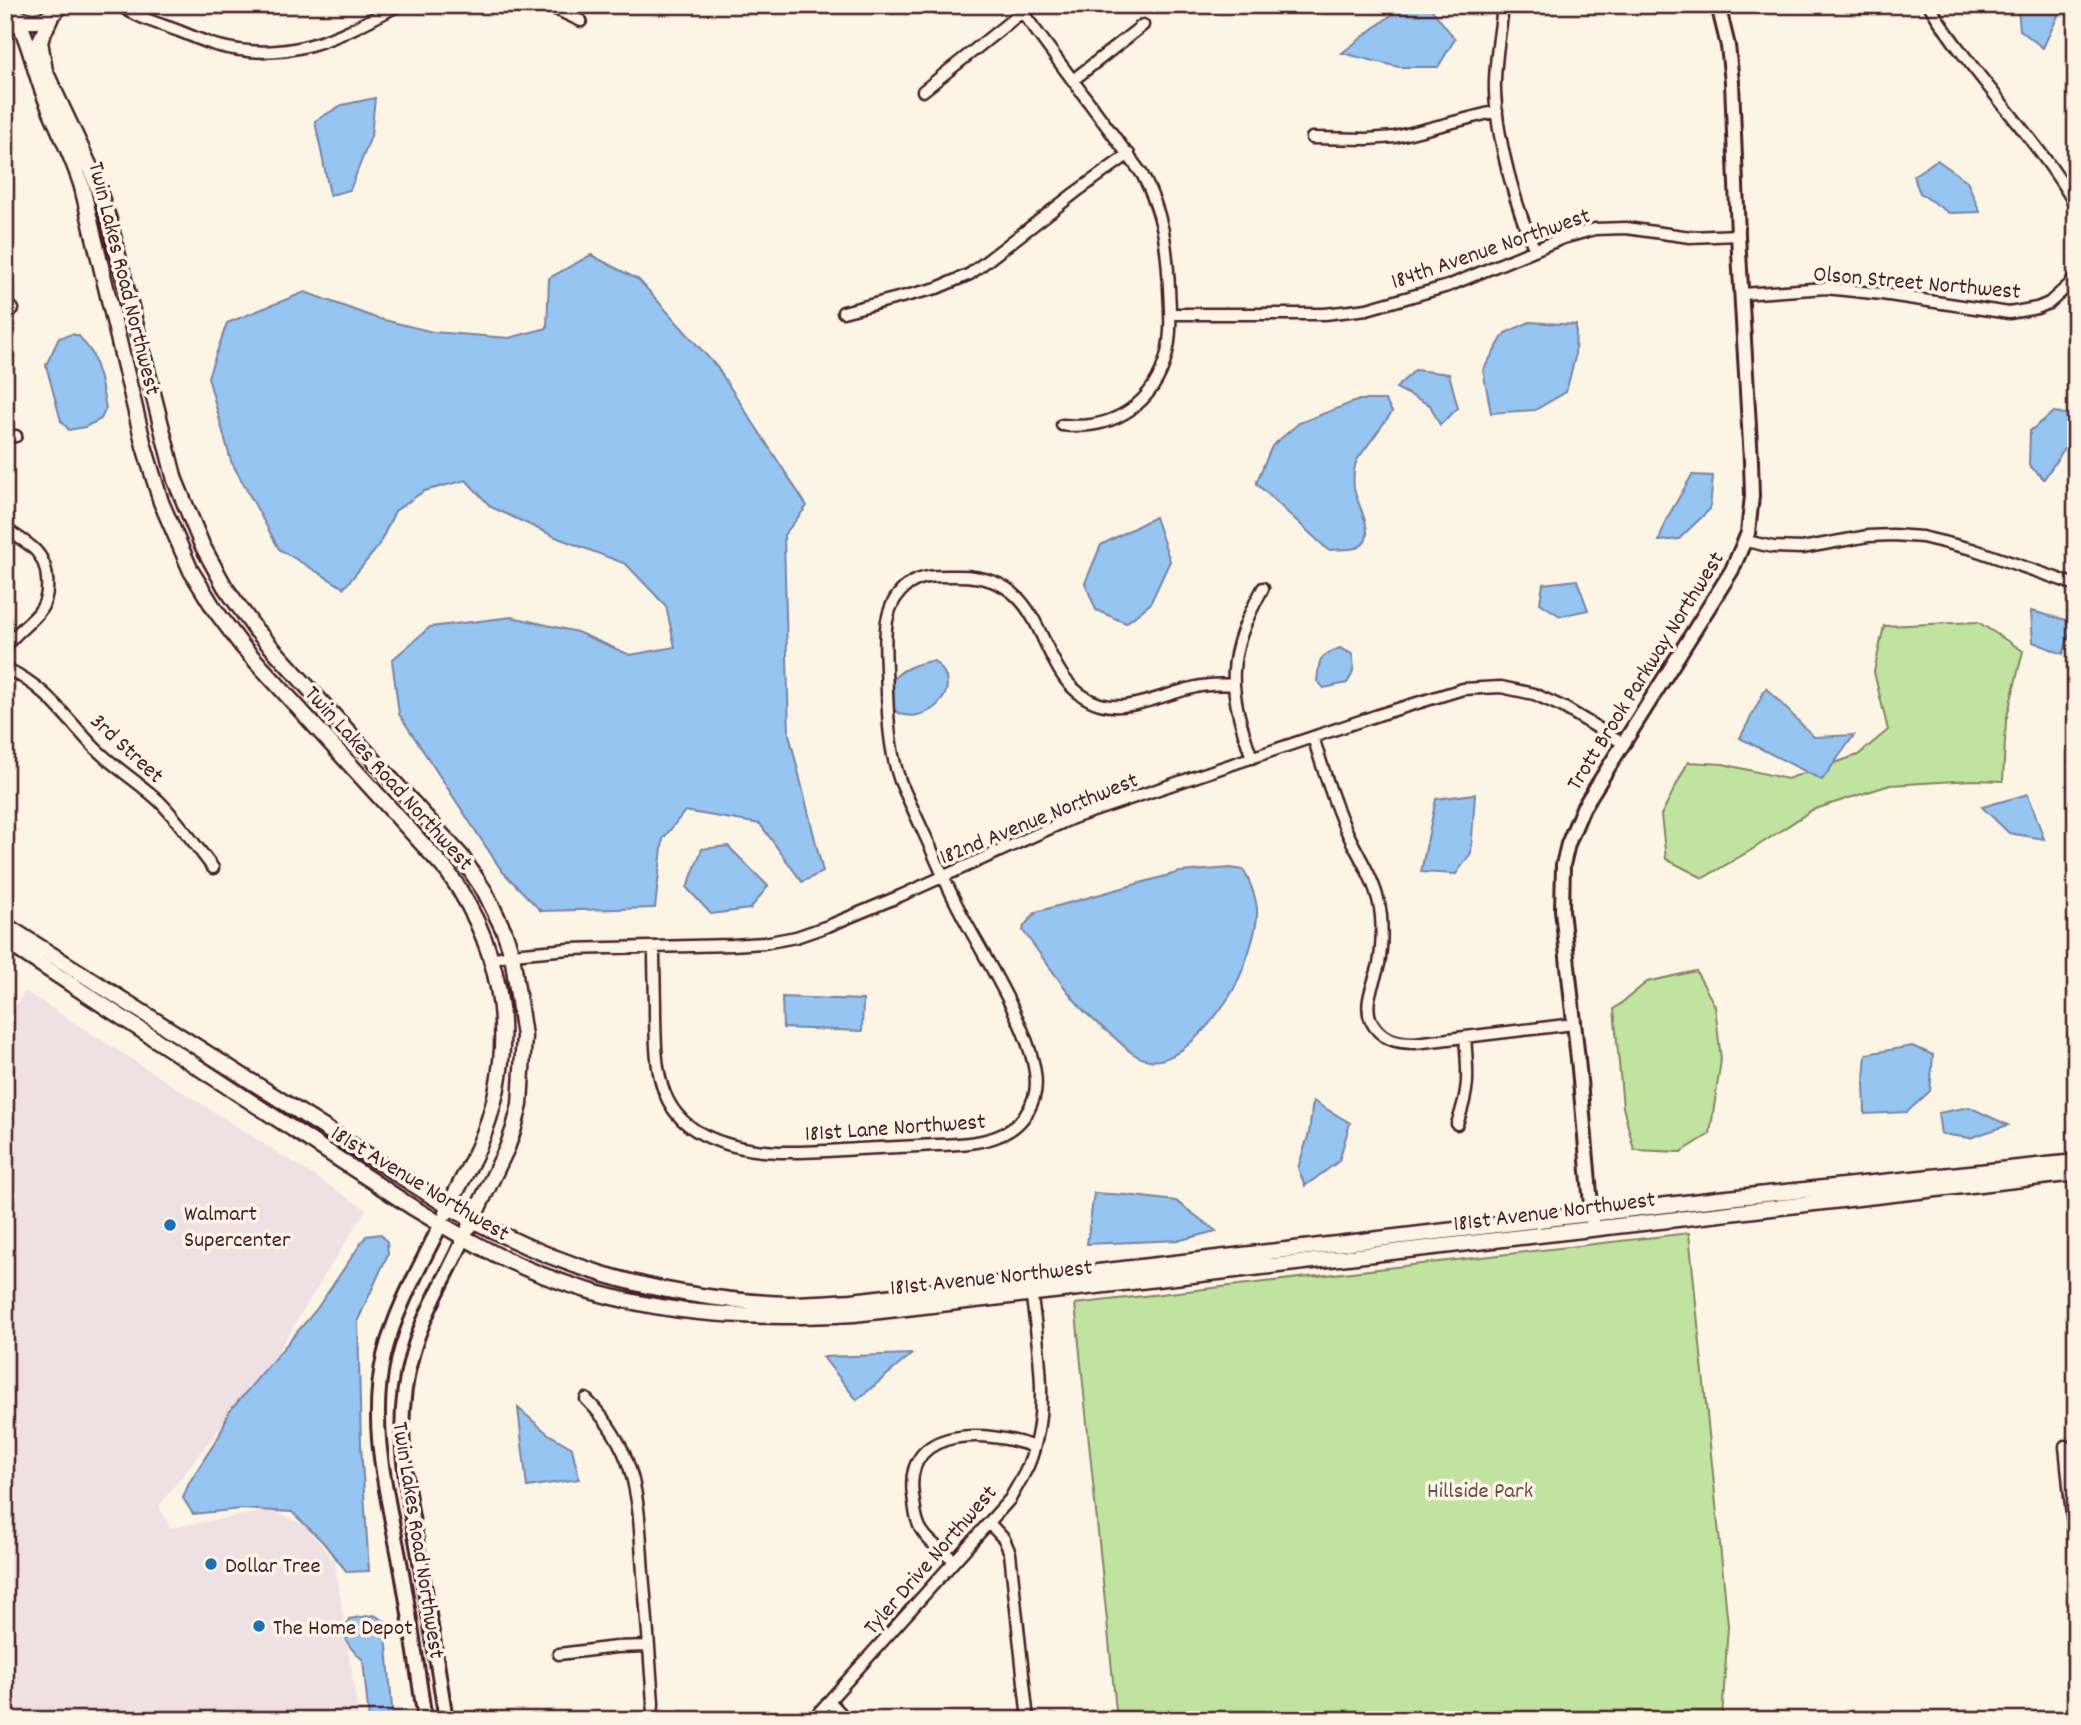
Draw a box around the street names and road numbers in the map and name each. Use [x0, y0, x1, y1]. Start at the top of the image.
street label: Twin Lakes Road Northwest [78, 159, 168, 399]
street label: 184th Avenue Northwest [1387, 201, 1595, 300]
street label: Olson Street Northwest [1812, 259, 2022, 310]
street label: Trott Brook Parkway Northwest [1560, 546, 1734, 798]
street label: Twin Lakes Road Northwest [295, 679, 480, 879]
street label: 3rd Street [81, 707, 170, 793]
street label: 182nd Avenue Northwest [935, 765, 1144, 875]
street label: 181st Lane Northwest [804, 1107, 987, 1152]
street label: 181st Avenue Northwest [324, 1119, 515, 1251]
street label: 181st Avenue Northwest [1452, 1185, 1657, 1242]
street label: 181st Avenue Northwest [889, 1252, 1094, 1307]
street label: Twin Lakes Road Northwest [382, 1420, 452, 1661]
street label: Tyler Drive Northwest [857, 1479, 1006, 1644]

